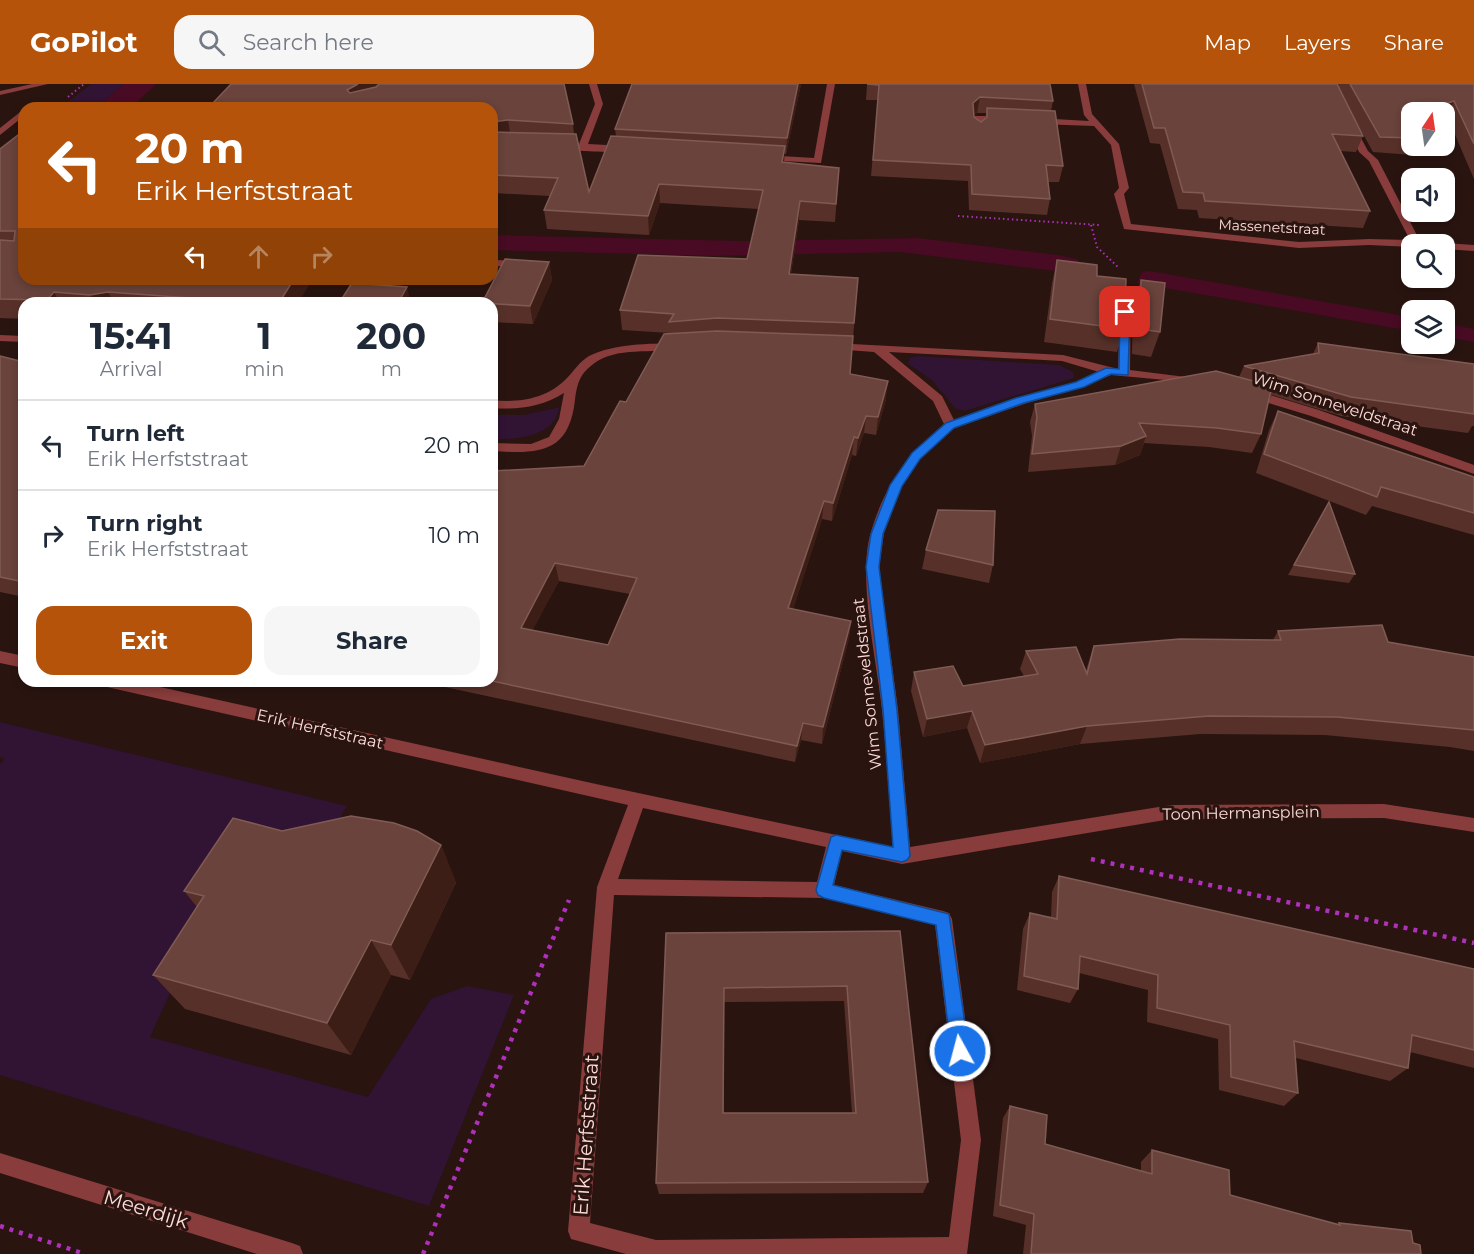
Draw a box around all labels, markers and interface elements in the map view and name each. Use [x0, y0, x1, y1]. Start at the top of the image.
search box [174, 15, 594, 69]
text: GoPilot [30, 25, 138, 59]
icon: search [195, 26, 228, 59]
text: Search here [243, 29, 374, 56]
text: Map [1204, 30, 1251, 55]
text: Layers [1284, 30, 1351, 55]
text: Share [1384, 30, 1444, 55]
north arrow [1401, 102, 1455, 156]
map controls [1401, 102, 1455, 354]
text: 20 m [135, 122, 244, 174]
icon: left [36, 126, 114, 204]
button: sound [1401, 168, 1455, 222]
text: Erik Herfststraat [135, 174, 353, 207]
street label: Massenetstraat [1218, 215, 1326, 239]
button: search [1401, 234, 1455, 288]
icon: left [179, 240, 212, 273]
icon: ahead [242, 240, 275, 273]
icon: right [305, 240, 338, 273]
pin [1099, 286, 1150, 337]
icon: arrive [1108, 295, 1141, 328]
button: layers [1401, 300, 1455, 354]
text: 15:41 [90, 314, 173, 358]
text: 1 [257, 314, 271, 358]
text: 200 [356, 314, 426, 358]
text: Arrival [100, 357, 163, 381]
text: min [244, 357, 284, 381]
text: m [381, 357, 402, 381]
street label: Wim Sonneveldstraat [1250, 368, 1421, 440]
text: Turn left [87, 420, 185, 447]
icon: left [36, 429, 69, 462]
text: 20 m [424, 432, 480, 459]
text: Erik Herfststraat [87, 447, 249, 471]
text: Turn right [87, 510, 202, 537]
icon: right [36, 519, 69, 552]
text: 10 m [428, 522, 480, 549]
text: Erik Herfststraat [87, 537, 249, 561]
street label: Wim Sonneveldstraat [848, 597, 885, 771]
button: Exit [36, 606, 252, 675]
button: Share [264, 606, 480, 675]
street label: Erik Herfststraat [255, 705, 386, 753]
street label: Toon Hermansplein [1162, 802, 1320, 824]
position arrow [928, 1019, 992, 1083]
street label: Erik Herfststraat [568, 1054, 604, 1216]
street label: Meerdijk [101, 1185, 191, 1233]

